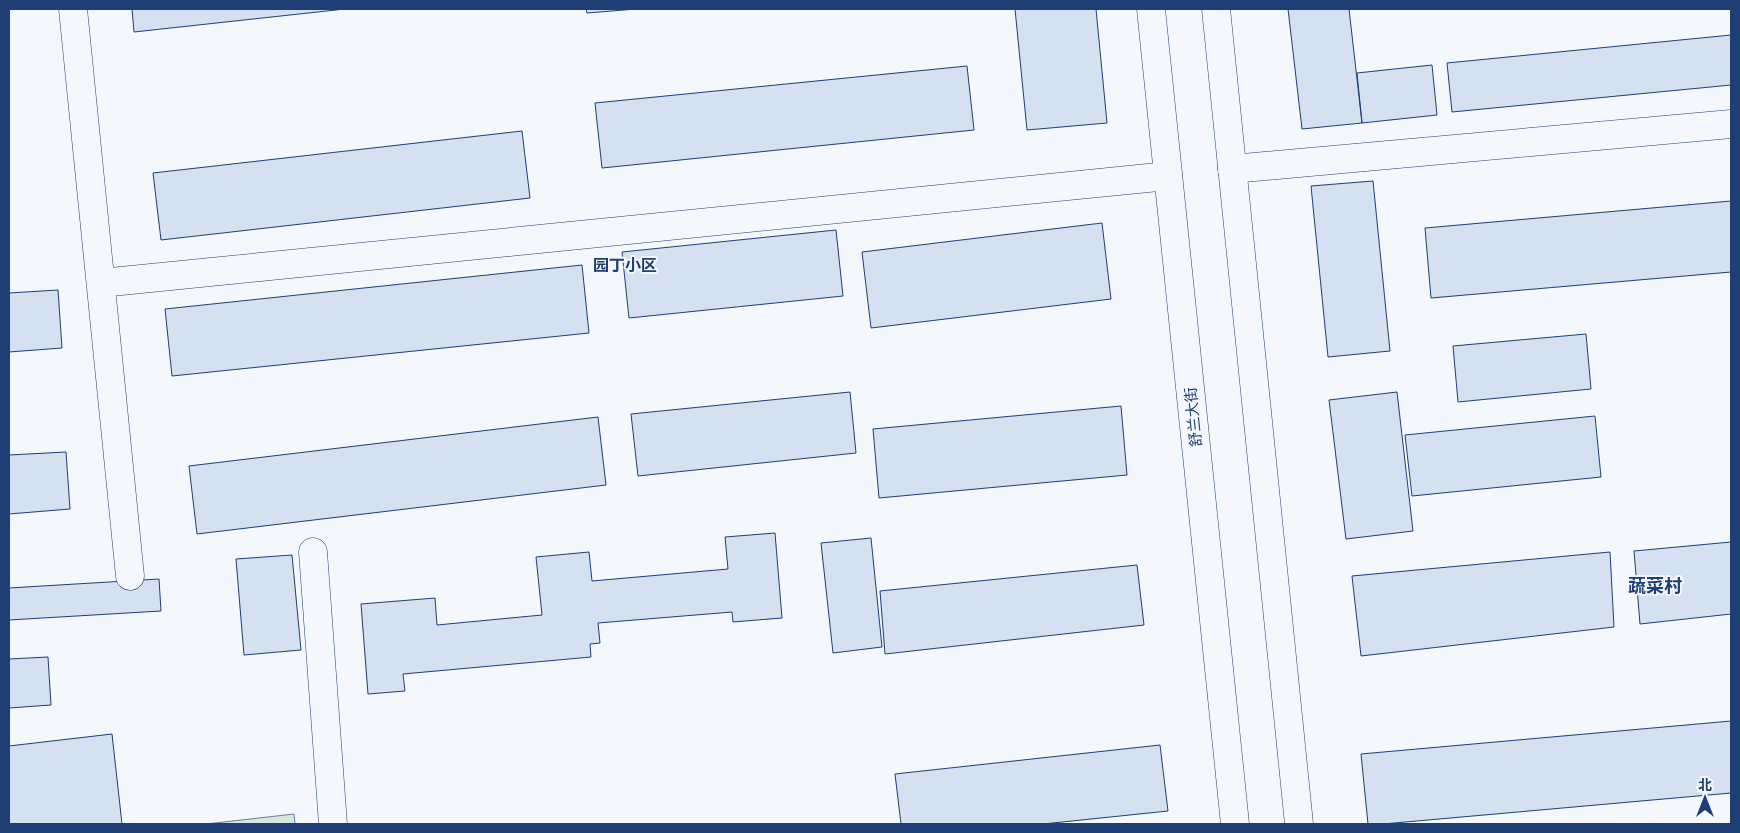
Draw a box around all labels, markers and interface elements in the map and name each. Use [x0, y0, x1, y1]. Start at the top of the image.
district label: 园丁小区 [593, 255, 657, 275]
street label: 舒兰大街 [1180, 386, 1206, 448]
district label: 蔬菜村 [1628, 574, 1682, 597]
north arrow [1680, 773, 1730, 823]
text: 北 [1698, 776, 1712, 794]

